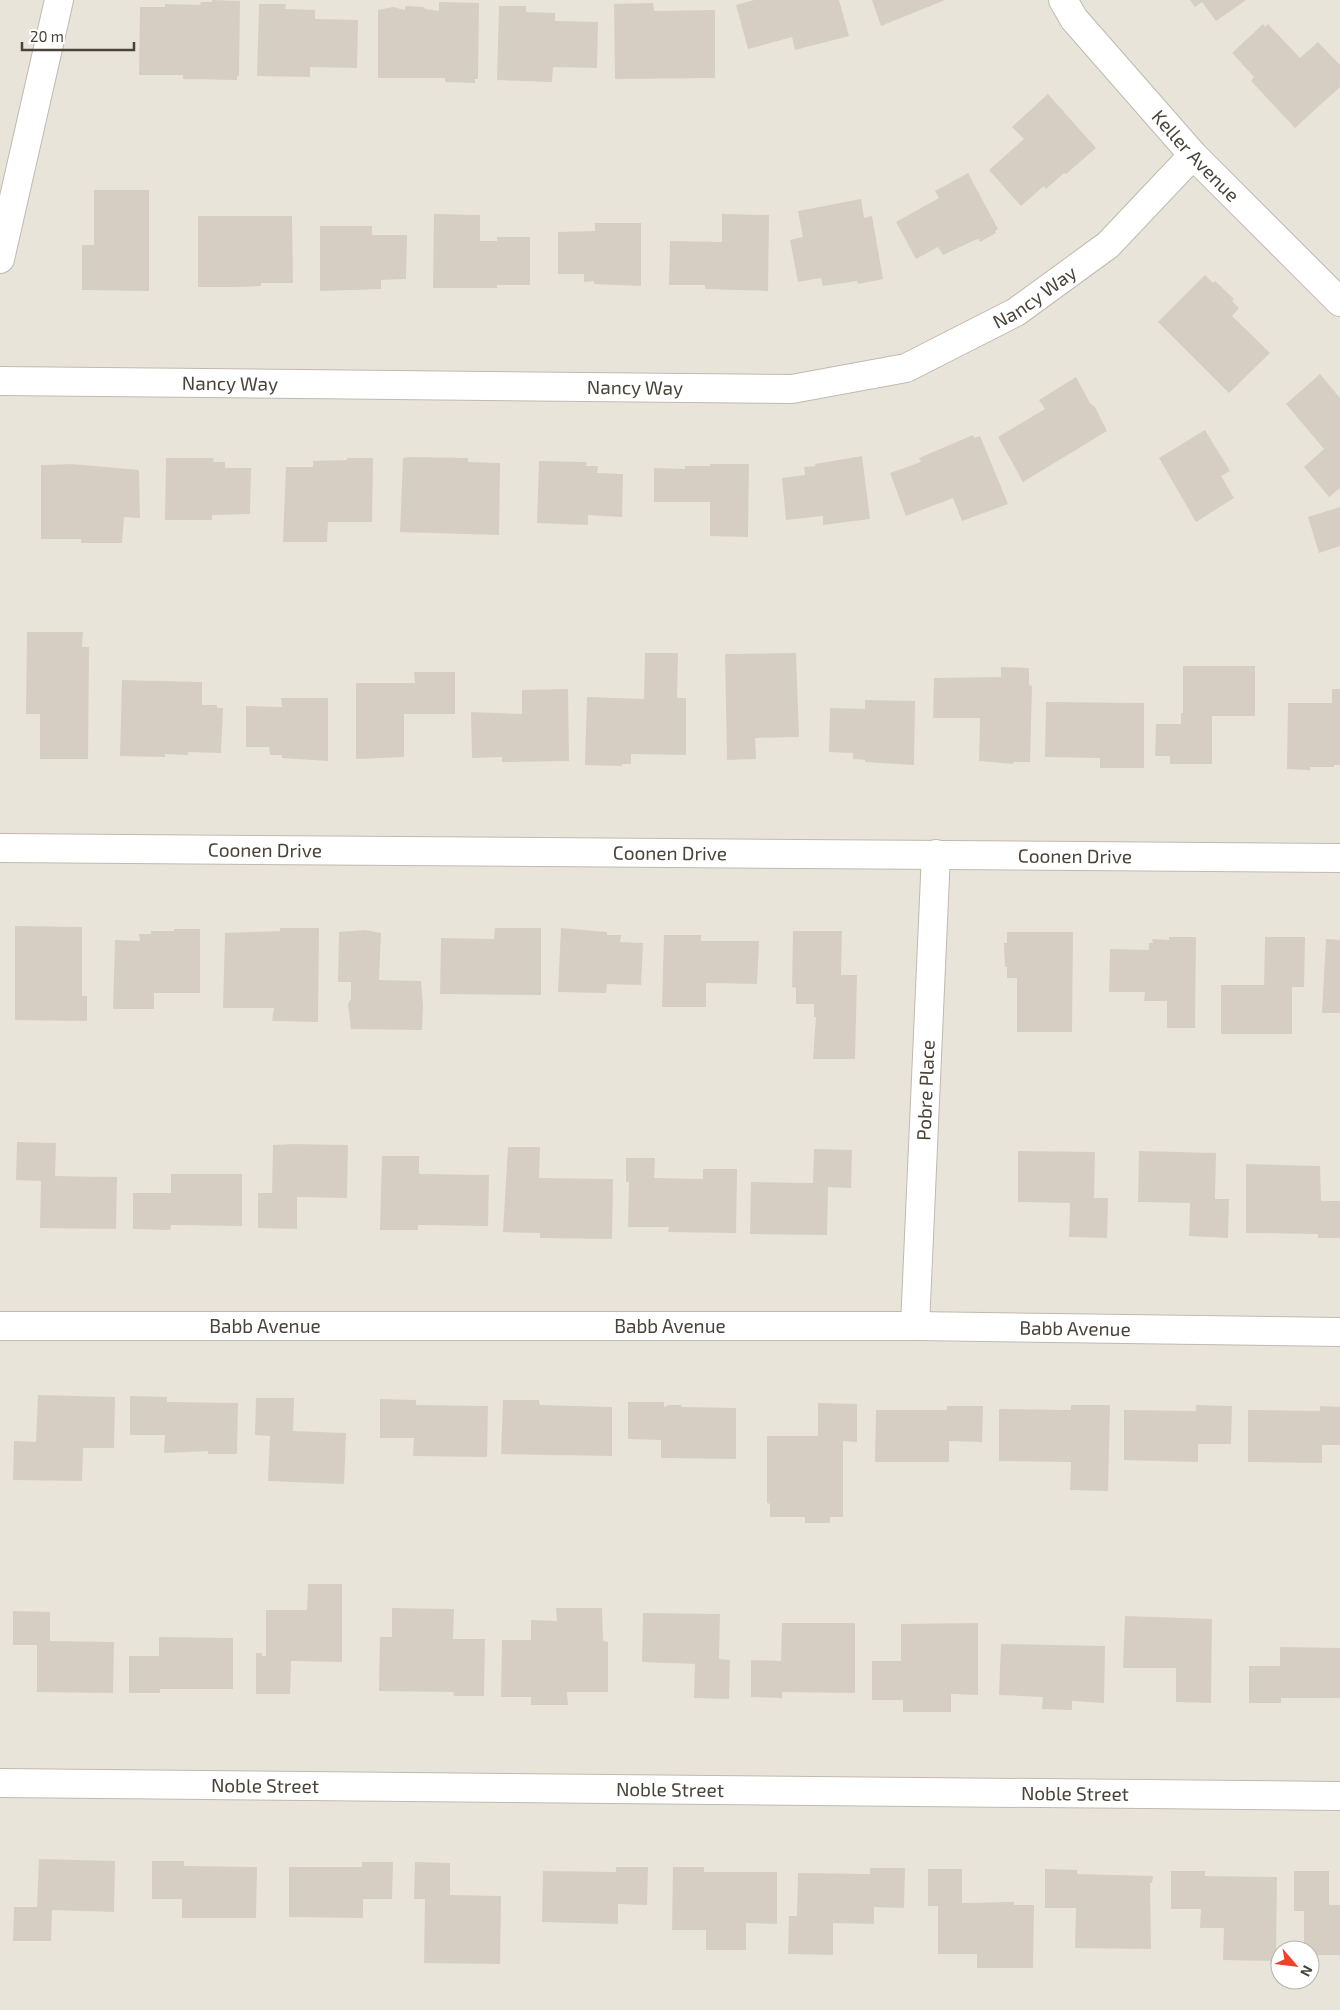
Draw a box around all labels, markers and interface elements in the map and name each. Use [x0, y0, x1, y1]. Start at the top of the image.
scale bar [22, 20, 135, 52]
text: 20 m [30, 27, 64, 45]
street label: Keller Avenue [1148, 105, 1245, 206]
street label: Nancy Way [989, 260, 1080, 333]
street label: Nancy Way [182, 371, 278, 395]
street label: Nancy Way [587, 375, 683, 399]
street label: Coonen Drive [208, 838, 322, 861]
street label: Coonen Drive [613, 841, 727, 864]
street label: Coonen Drive [1018, 844, 1132, 867]
street label: Pobre Place [911, 1039, 939, 1141]
street label: Babb Avenue [209, 1314, 321, 1337]
street label: Babb Avenue [614, 1314, 726, 1337]
street label: Babb Avenue [1019, 1315, 1131, 1340]
street label: Noble Street [211, 1773, 319, 1797]
street label: Noble Street [616, 1777, 724, 1801]
street label: Noble Street [1021, 1781, 1129, 1805]
north arrow [1270, 1940, 1320, 1990]
text: N [1297, 1963, 1317, 1980]

